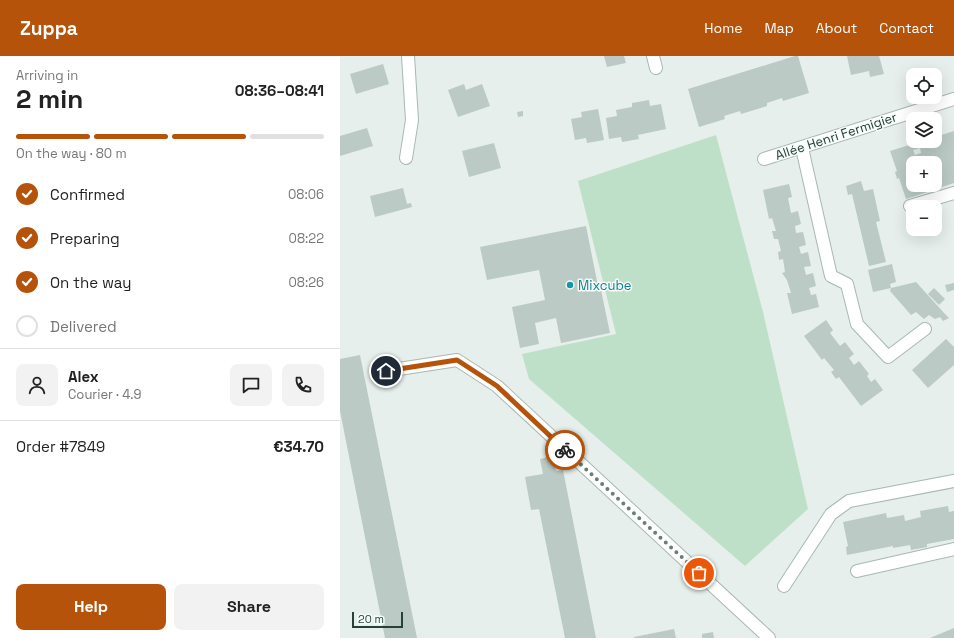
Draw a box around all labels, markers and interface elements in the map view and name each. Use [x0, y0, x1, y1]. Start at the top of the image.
text: Zuppa [20, 16, 78, 41]
text: Home [704, 19, 742, 37]
text: Map [764, 19, 794, 37]
text: About [816, 19, 857, 37]
text: Contact [879, 19, 934, 37]
text: Arriving in [16, 67, 78, 84]
map controls [906, 68, 942, 236]
button: locate [906, 68, 942, 104]
text: 08:36–08:41 [235, 81, 324, 100]
text: 2 min [16, 82, 83, 116]
street label: Allée Henri Fermigier [773, 108, 899, 164]
button: layers [906, 112, 942, 148]
text: On the way · 80 m [16, 145, 127, 162]
button: + [906, 156, 942, 192]
icon: check [16, 183, 38, 205]
text: Confirmed [50, 185, 125, 204]
text: 08:06 [288, 186, 324, 203]
button: − [906, 200, 942, 236]
icon: check [16, 227, 38, 249]
text: Preparing [50, 229, 120, 248]
text: 08:22 [289, 230, 324, 247]
icon: check [16, 271, 38, 293]
text: On the way [50, 273, 131, 292]
text: 08:26 [288, 274, 324, 291]
place label: Mixcube [578, 277, 632, 294]
marker: Mixcube [565, 280, 575, 290]
text: Delivered [50, 317, 117, 336]
pin [369, 354, 403, 388]
icon: home [375, 360, 397, 382]
button: person [16, 364, 58, 406]
button: chat [230, 364, 272, 406]
button: phone [282, 364, 324, 406]
text: Alex [68, 367, 99, 386]
text: Courier · 4.9 [68, 386, 142, 403]
courier [545, 430, 585, 470]
text: Order #7849 [16, 437, 105, 456]
text: €34.70 [273, 437, 324, 456]
icon: bike [554, 439, 576, 461]
pin [682, 556, 716, 590]
icon: bag [688, 562, 710, 584]
button: Help [16, 584, 166, 630]
button: Share [174, 584, 324, 630]
scale bar [352, 610, 403, 629]
text: 20 m [358, 612, 384, 626]

